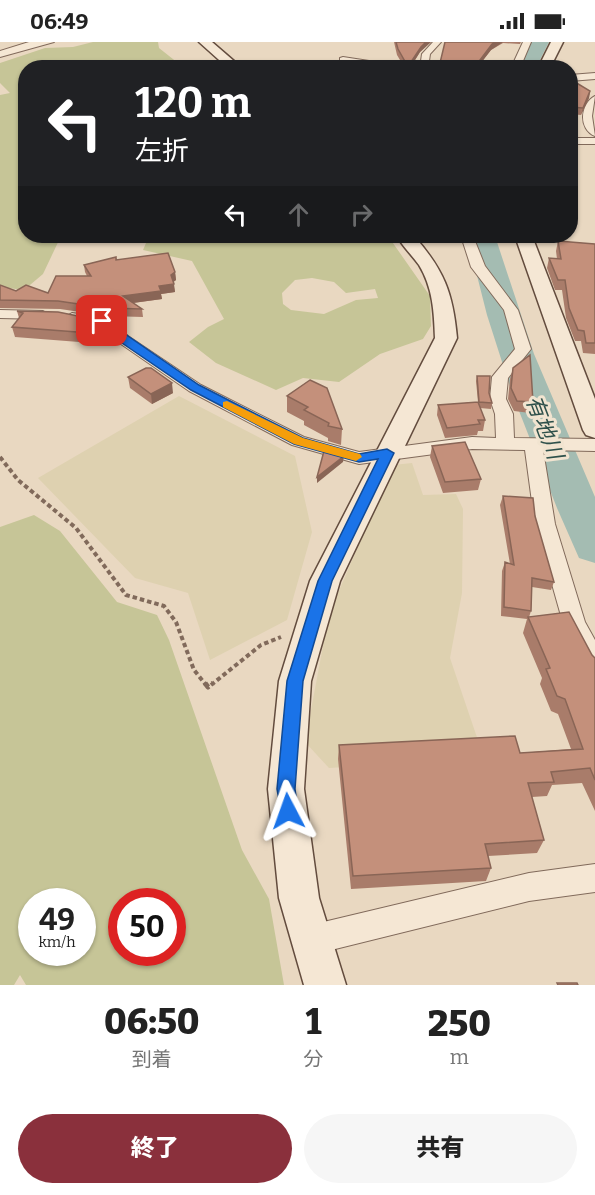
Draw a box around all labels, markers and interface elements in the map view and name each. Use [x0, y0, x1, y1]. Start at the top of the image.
text: 06:49 [30, 8, 89, 35]
text: 120 m [135, 78, 251, 128]
icon: left [36, 84, 114, 162]
text: 左折 [135, 135, 189, 167]
icon: left [219, 198, 252, 231]
icon: ahead [282, 198, 315, 231]
icon: right [345, 198, 378, 231]
pin [76, 295, 127, 346]
icon: arrive [85, 304, 118, 337]
water label: 有地川 [520, 392, 570, 465]
position arrow [256, 779, 320, 843]
speed limit sign: 50 [108, 888, 186, 966]
text: 49 [39, 902, 75, 938]
text: km/h [38, 933, 76, 951]
text: 06:50 [104, 1000, 200, 1044]
text: 1 [306, 1000, 322, 1044]
text: 250 [428, 1002, 491, 1046]
text: m [450, 1045, 469, 1069]
text: 到着 [132, 1047, 172, 1071]
text: 分 [304, 1047, 324, 1071]
button: 終了 [18, 1114, 292, 1183]
button: 共有 [304, 1114, 577, 1183]

